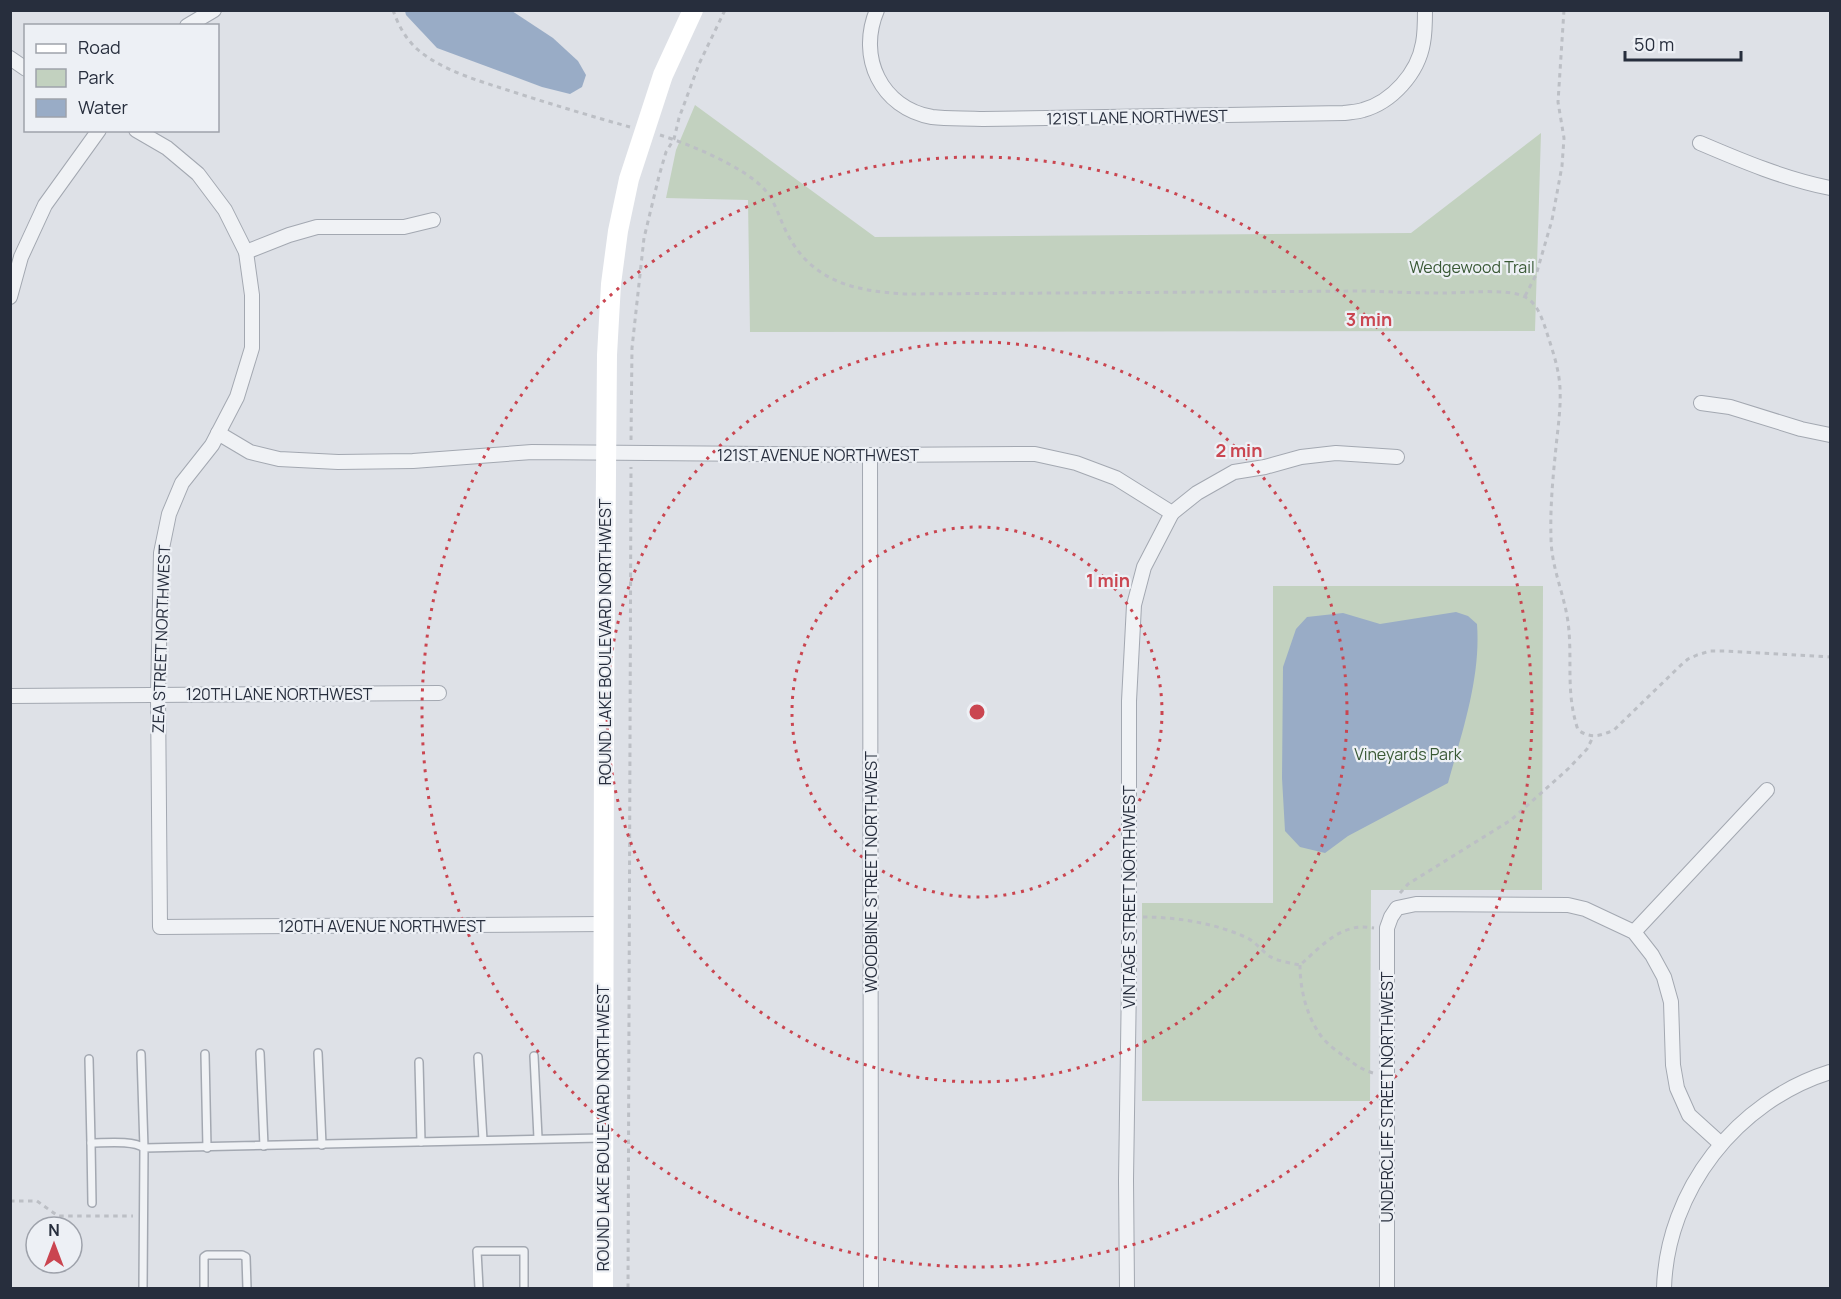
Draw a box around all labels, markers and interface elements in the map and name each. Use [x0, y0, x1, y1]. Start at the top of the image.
legend [24, 24, 219, 132]
scale bar [1625, 24, 1740, 62]
text: 50 m [1634, 32, 1674, 56]
text: Road [78, 35, 121, 59]
text: Park [78, 65, 115, 89]
text: Water [78, 95, 128, 119]
street label: 121ST LANE NORTHWEST [1046, 104, 1228, 130]
park label: Wedgewood Trail [1409, 256, 1535, 278]
text: 3 min [1346, 307, 1392, 331]
text: 2 min [1216, 438, 1262, 462]
street label: 121ST AVENUE NORTHWEST [717, 444, 920, 466]
street label: ROUND LAKE BOULEVARD NORTHWEST [594, 498, 616, 785]
street label: ZEA STREET NORTHWEST [147, 544, 175, 734]
text: 1 min [1086, 568, 1130, 592]
street label: 120TH LANE NORTHWEST [186, 683, 373, 705]
centre of rings [967, 702, 987, 722]
park label: Vineyards Park [1354, 743, 1463, 765]
street label: WOODBINE STREET NORTHWEST [860, 751, 882, 993]
street label: VINTAGE STREET NORTHWEST [1118, 785, 1140, 1009]
street label: 120TH AVENUE NORTHWEST [278, 915, 486, 937]
street label: UNDERCLIFF STREET NORTHWEST [1376, 971, 1398, 1222]
street label: ROUND LAKE BOULEVARD NORTHWEST [592, 984, 614, 1271]
north arrow [24, 1215, 84, 1275]
text: N [48, 1219, 60, 1241]

